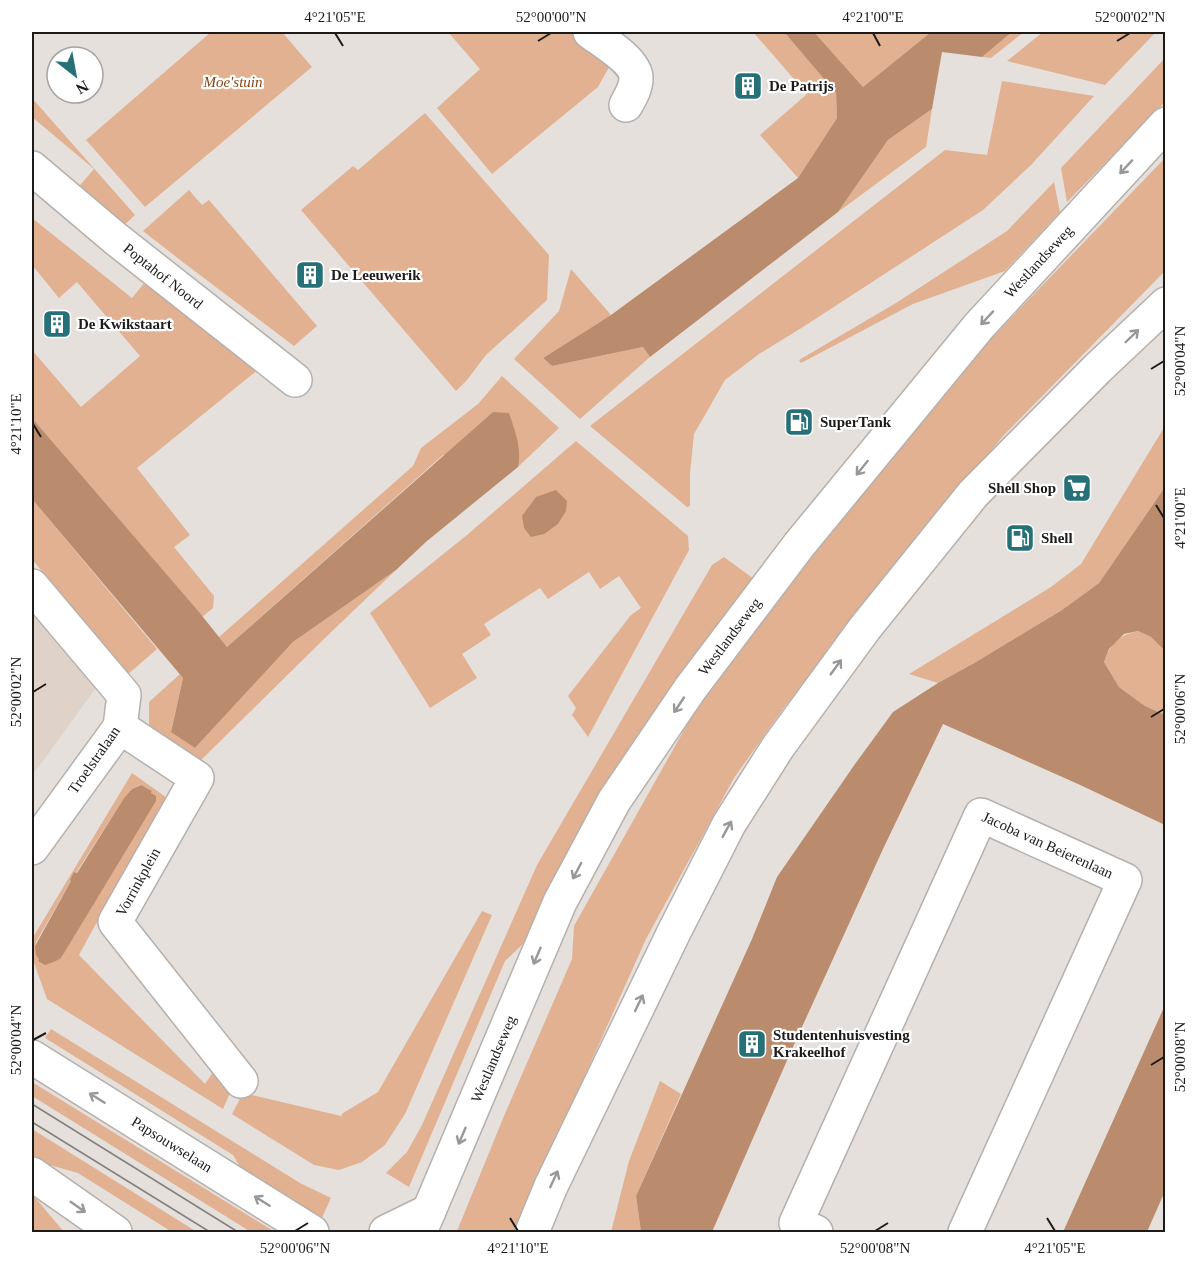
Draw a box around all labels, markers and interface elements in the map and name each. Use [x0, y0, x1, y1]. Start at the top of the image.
text: 4°21'05"E [304, 9, 366, 25]
text: 52°00'00"N [516, 9, 586, 25]
text: 4°21'00"E [842, 9, 904, 25]
text: 52°00'02"N [1095, 9, 1165, 25]
north arrow [45, 45, 105, 105]
building icon: De Patrijs [732, 70, 764, 102]
park label: Moe'stuin [202, 74, 263, 90]
text: N [73, 77, 92, 98]
place label: De Patrijs [769, 78, 834, 94]
one-way arrow [1119, 159, 1133, 174]
street label: Westlandseweg [1001, 222, 1076, 301]
street label: Poptahof Noord [120, 240, 206, 313]
building icon: De Leeuwerik [294, 259, 326, 291]
place label: De Leeuwerik [331, 267, 421, 283]
building icon: De Kwikstaart [41, 308, 73, 340]
one-way arrow [979, 310, 994, 325]
place label: De Kwikstaart [78, 316, 172, 332]
text: 52°00'04"N [1172, 326, 1188, 396]
one-way arrow [1124, 329, 1139, 343]
text: 4°21'10"E [8, 393, 24, 455]
fuel station icon: SuperTank [783, 406, 815, 438]
place label: SuperTank [820, 414, 892, 430]
one-way arrow [856, 460, 869, 476]
supermarket icon: Shell Shop [1061, 472, 1093, 504]
place label: Shell Shop [988, 480, 1056, 496]
text: 4°21'00"E [1172, 487, 1188, 549]
fuel station icon: Shell [1004, 522, 1036, 554]
place label: Shell [1041, 530, 1073, 546]
street label: Westlandseweg [695, 594, 764, 679]
text: 52°00'02"N [8, 657, 24, 727]
one-way arrow [830, 660, 842, 676]
text: 52°00'06"N [1172, 674, 1188, 744]
one-way arrow [673, 697, 685, 713]
street label: Troelstralaan [65, 723, 123, 797]
street label: Jacoba van Beierenlaan [980, 809, 1116, 882]
one-way arrow [721, 821, 733, 838]
street label: Vorrinkplein [113, 845, 164, 919]
one-way arrow [571, 862, 583, 879]
one-way arrow [531, 947, 542, 965]
one-way arrow [634, 995, 646, 1013]
text: 52°00'04"N [8, 1005, 24, 1075]
street label: Westlandseweg [468, 1013, 519, 1105]
text: 52°00'08"N [1172, 1022, 1188, 1092]
place label: Studentenhuisvesting Krakeelhof [773, 1027, 910, 1060]
building icon: Studentenhuisvesting Krakeelhof [736, 1028, 768, 1060]
one-way arrow [89, 1092, 106, 1104]
street label: Papsouwselaan [129, 1113, 215, 1176]
one-way arrow [456, 1126, 467, 1145]
one-way arrow [549, 1170, 561, 1188]
one-way arrow [254, 1195, 271, 1208]
one-way arrow [70, 1201, 86, 1213]
text: 52°00'06"N [260, 1240, 330, 1256]
text: 4°21'10"E [487, 1240, 549, 1256]
text: 52°00'08"N [840, 1240, 910, 1256]
text: 4°21'05"E [1024, 1240, 1086, 1256]

